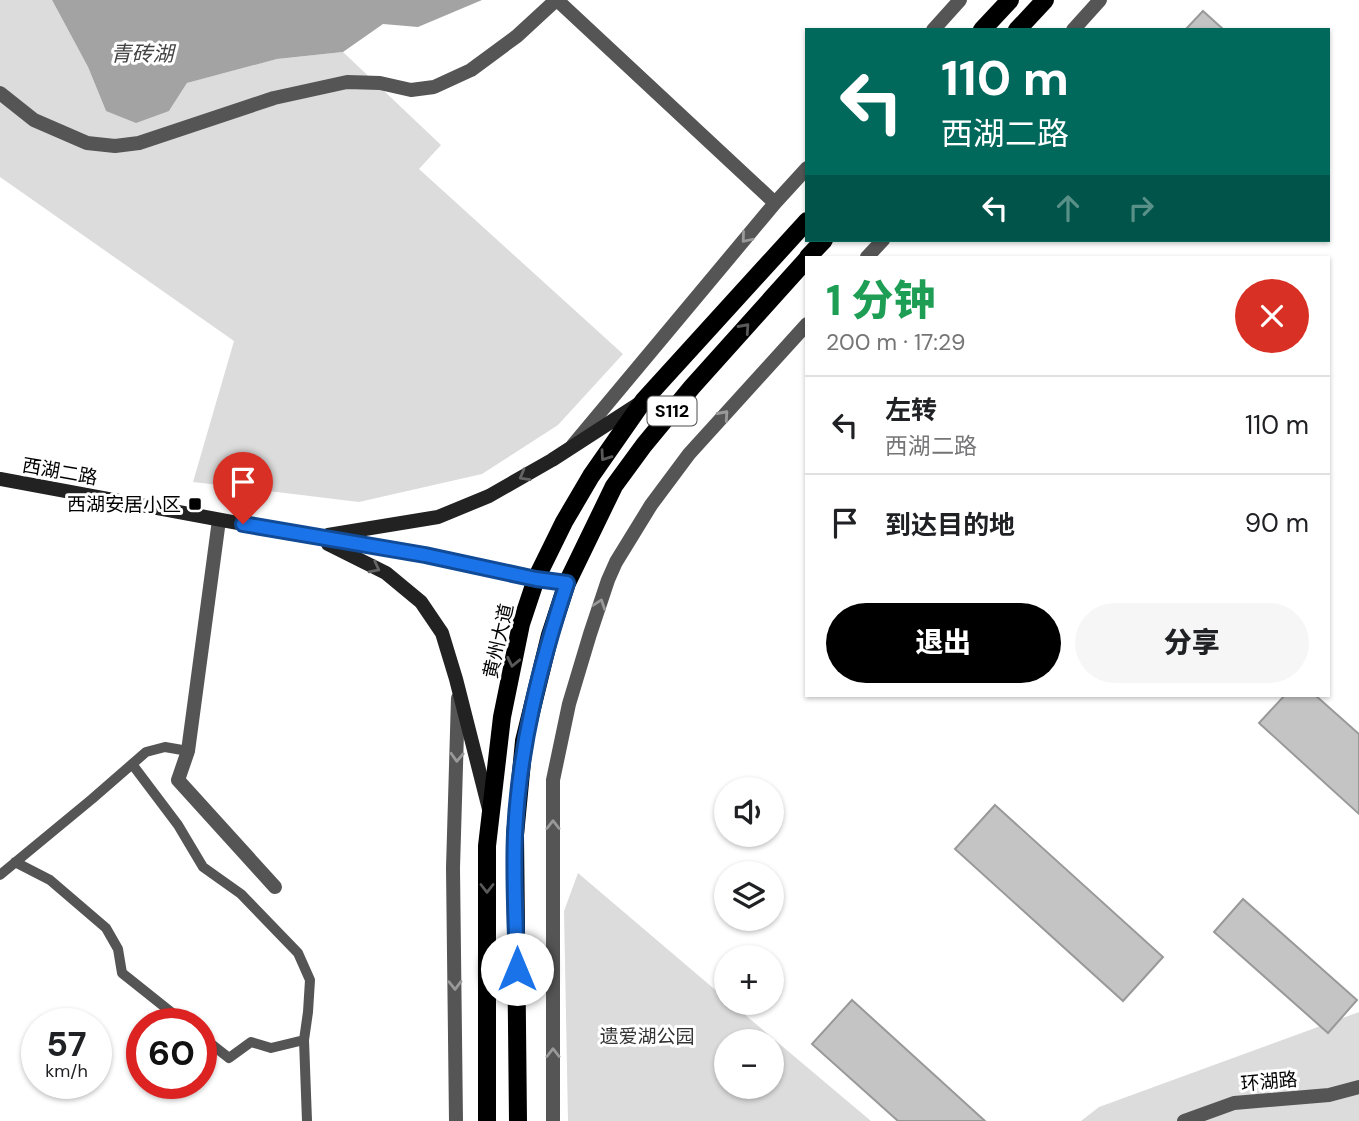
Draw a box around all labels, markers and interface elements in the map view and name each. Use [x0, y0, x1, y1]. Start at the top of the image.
water label: 青砖湖 [111, 40, 176, 68]
text: 110 m [941, 46, 1069, 110]
icon: left [826, 56, 917, 147]
text: 西湖二路 [941, 113, 1069, 155]
icon: left [976, 189, 1014, 227]
icon: ahead [1049, 189, 1087, 227]
icon: right [1122, 189, 1160, 227]
one-way arrow [742, 230, 754, 243]
text: 1 分钟 [826, 273, 935, 328]
button: close [1235, 279, 1309, 353]
one-way arrow [737, 323, 749, 336]
text: 200 m · 17:29 [826, 327, 965, 357]
text: 左转 [885, 393, 937, 427]
road number: S112 [648, 396, 696, 426]
icon: left [826, 406, 864, 444]
text: 110 m [1245, 408, 1309, 442]
one-way arrow [716, 411, 728, 424]
text: 西湖二路 [885, 431, 977, 461]
one-way arrow [601, 448, 613, 461]
pin [213, 452, 273, 524]
street label: 西湖二路 [20, 453, 100, 490]
icon: arrive [224, 463, 262, 501]
one-way arrow [519, 468, 532, 481]
place label: 西湖安居小区 [67, 492, 181, 517]
marker: 西湖安居小区 [187, 496, 203, 512]
icon: arrive [826, 504, 864, 542]
text: 90 m [1245, 506, 1309, 540]
text: 到达目的地 [885, 508, 1015, 542]
one-way arrow [368, 559, 381, 573]
one-way arrow [592, 599, 606, 611]
street label: 黄州大道 [478, 601, 519, 681]
button: 退出 [826, 603, 1061, 683]
button: 分享 [1075, 603, 1309, 683]
one-way arrow [507, 656, 522, 668]
one-way arrow [449, 752, 464, 763]
map controls [714, 777, 784, 1099]
button: sound [714, 777, 784, 847]
one-way arrow [545, 820, 561, 830]
button: layers [714, 861, 784, 931]
one-way arrow [479, 883, 495, 893]
position arrow [480, 932, 554, 1006]
button: + [714, 945, 784, 1015]
one-way arrow [447, 980, 463, 991]
speed limit sign: 60 [126, 1008, 217, 1099]
text: 57 [46, 1021, 87, 1067]
park label: 遗爱湖公园 [599, 1024, 695, 1049]
button: − [714, 1029, 784, 1099]
one-way arrow [545, 1047, 561, 1058]
text: km/h [45, 1059, 88, 1083]
street label: 环湖路 [1240, 1067, 1299, 1096]

